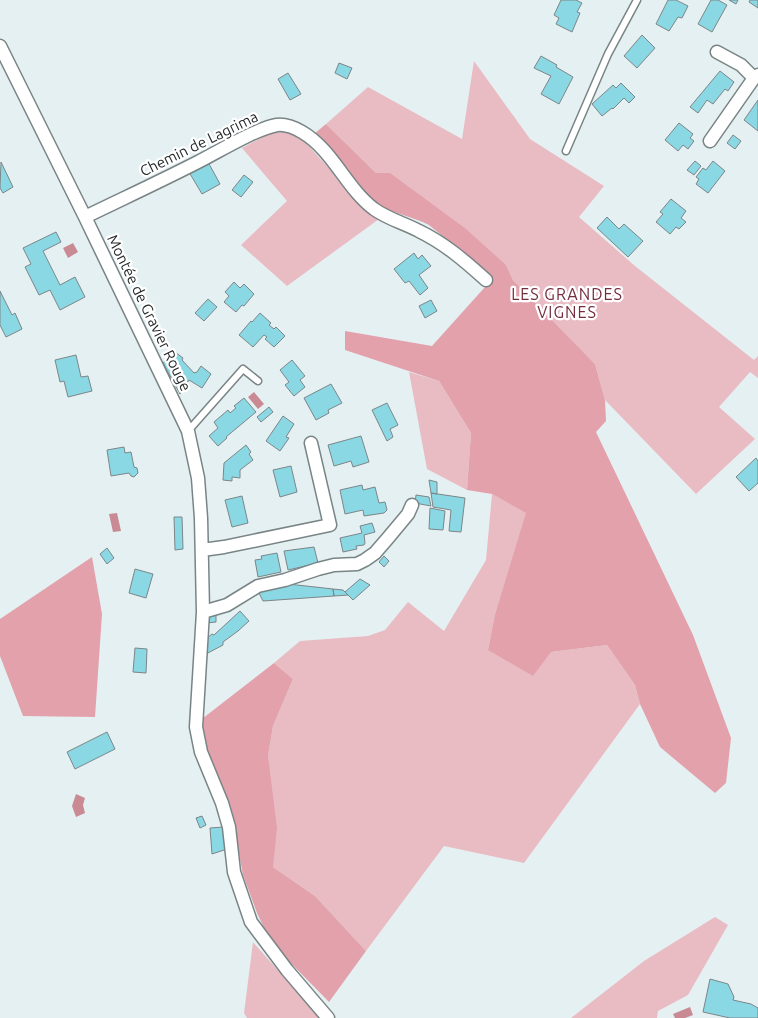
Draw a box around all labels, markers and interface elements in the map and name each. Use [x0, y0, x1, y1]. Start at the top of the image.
street label: Chemin de Lagrima [137, 108, 261, 179]
street label: Montée de Gravier Rouge [104, 232, 195, 394]
district label: LES GRANDES VIGNES [511, 285, 623, 321]

